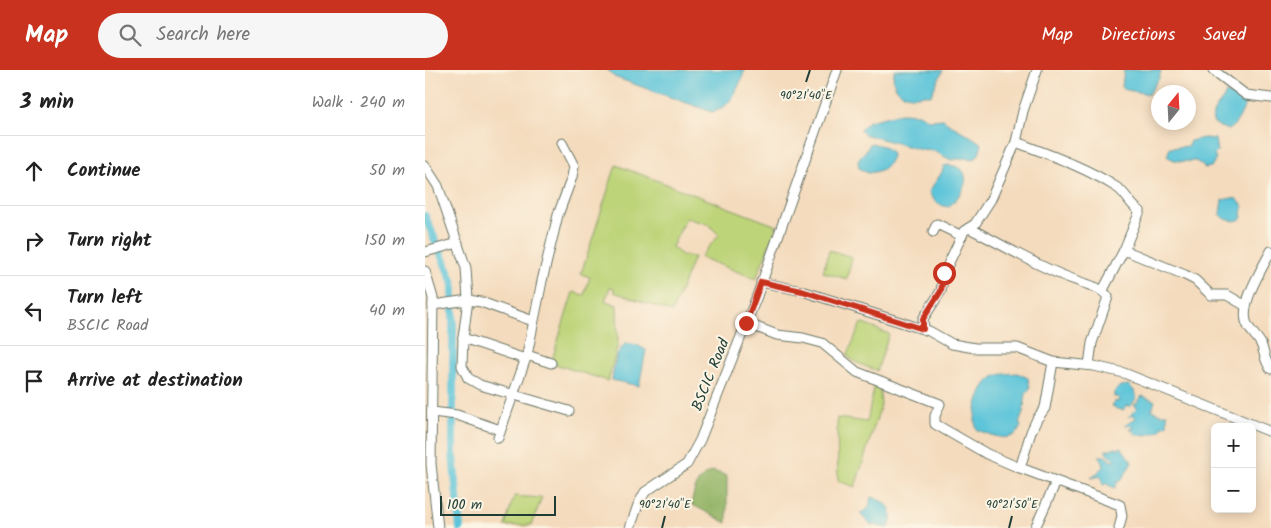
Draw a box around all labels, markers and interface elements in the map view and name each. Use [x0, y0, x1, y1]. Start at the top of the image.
search box [98, 13, 448, 58]
text: Map [25, 16, 68, 55]
text: Search here [156, 20, 250, 50]
icon: search [116, 21, 144, 49]
text: Map [1041, 21, 1073, 50]
text: Directions [1101, 21, 1175, 50]
text: Saved [1203, 21, 1246, 50]
north arrow [1151, 85, 1196, 130]
text: 3 min [20, 86, 74, 119]
text: 90°21'40"E [780, 86, 833, 105]
text: Walk · 240 m [312, 90, 405, 115]
text: Continue [67, 156, 140, 186]
icon: ahead [20, 157, 48, 185]
text: 50 m [369, 158, 405, 183]
text: Turn right [67, 226, 152, 256]
icon: right [20, 227, 48, 255]
text: 150 m [364, 228, 405, 253]
route start [933, 262, 956, 285]
text: Turn left [67, 283, 142, 313]
icon: left [20, 297, 48, 325]
text: 40 m [369, 298, 405, 323]
route end [735, 312, 758, 335]
text: BSCIC Road [67, 313, 148, 338]
street label: BSCIC Road [686, 335, 737, 415]
text: Arrive at destination [67, 366, 243, 396]
icon: arrive [20, 367, 48, 395]
map controls [1211, 423, 1256, 513]
button: + [1211, 423, 1256, 468]
button: − [1211, 468, 1256, 513]
scale bar [440, 493, 556, 516]
text: 100 m [447, 494, 482, 516]
text: 90°21'40"E [639, 495, 692, 514]
text: 90°21'50"E [986, 495, 1039, 514]

